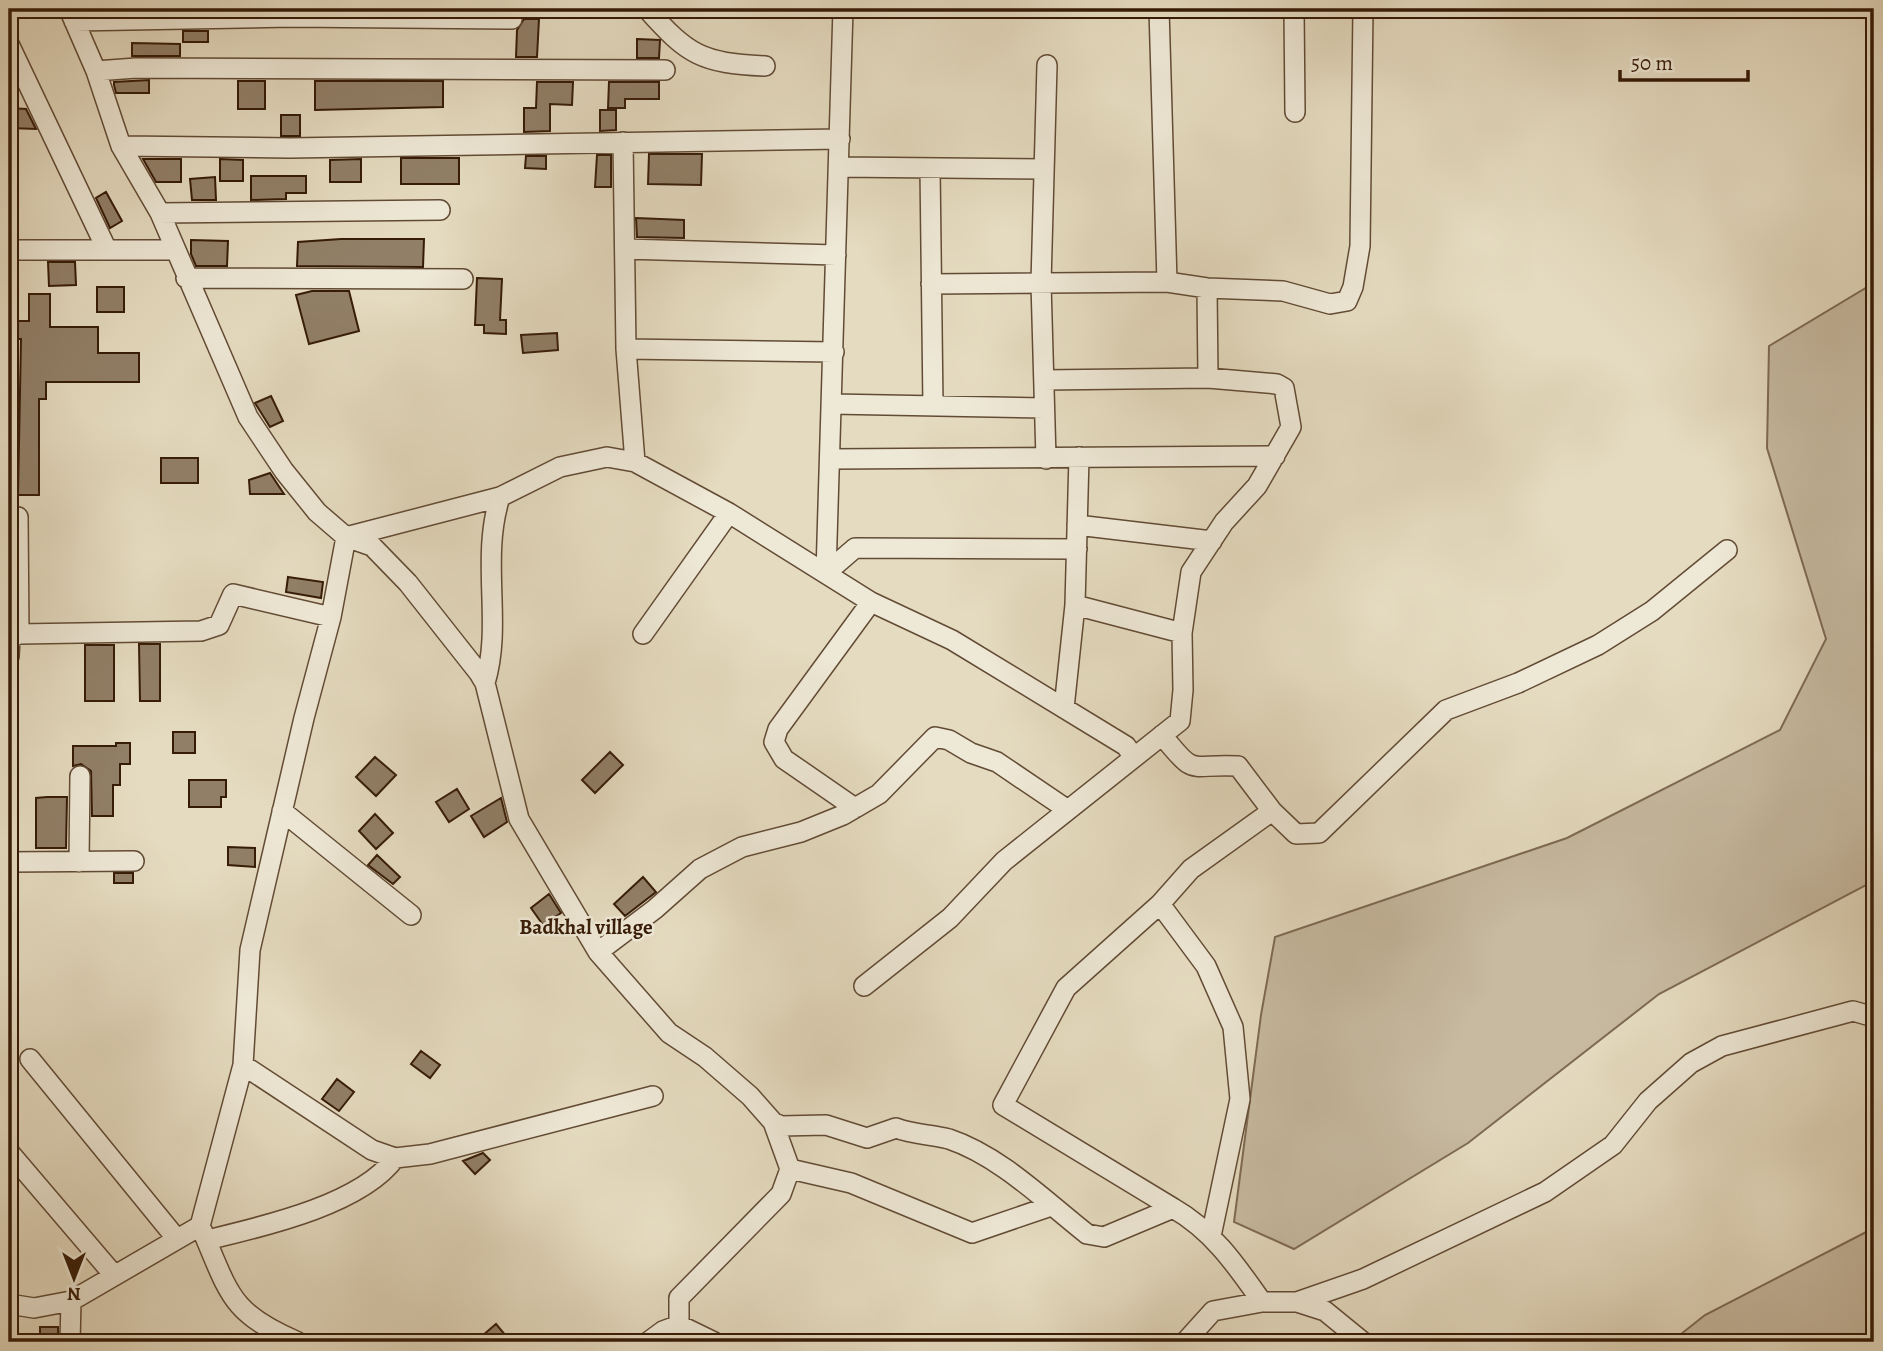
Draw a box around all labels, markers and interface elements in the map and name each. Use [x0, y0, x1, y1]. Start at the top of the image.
scale bar [1620, 38, 1748, 82]
text: 50 m [1631, 49, 1673, 77]
district label: Badkhal village [519, 913, 653, 941]
north arrow [38, 1242, 108, 1312]
text: N [67, 1281, 81, 1307]

